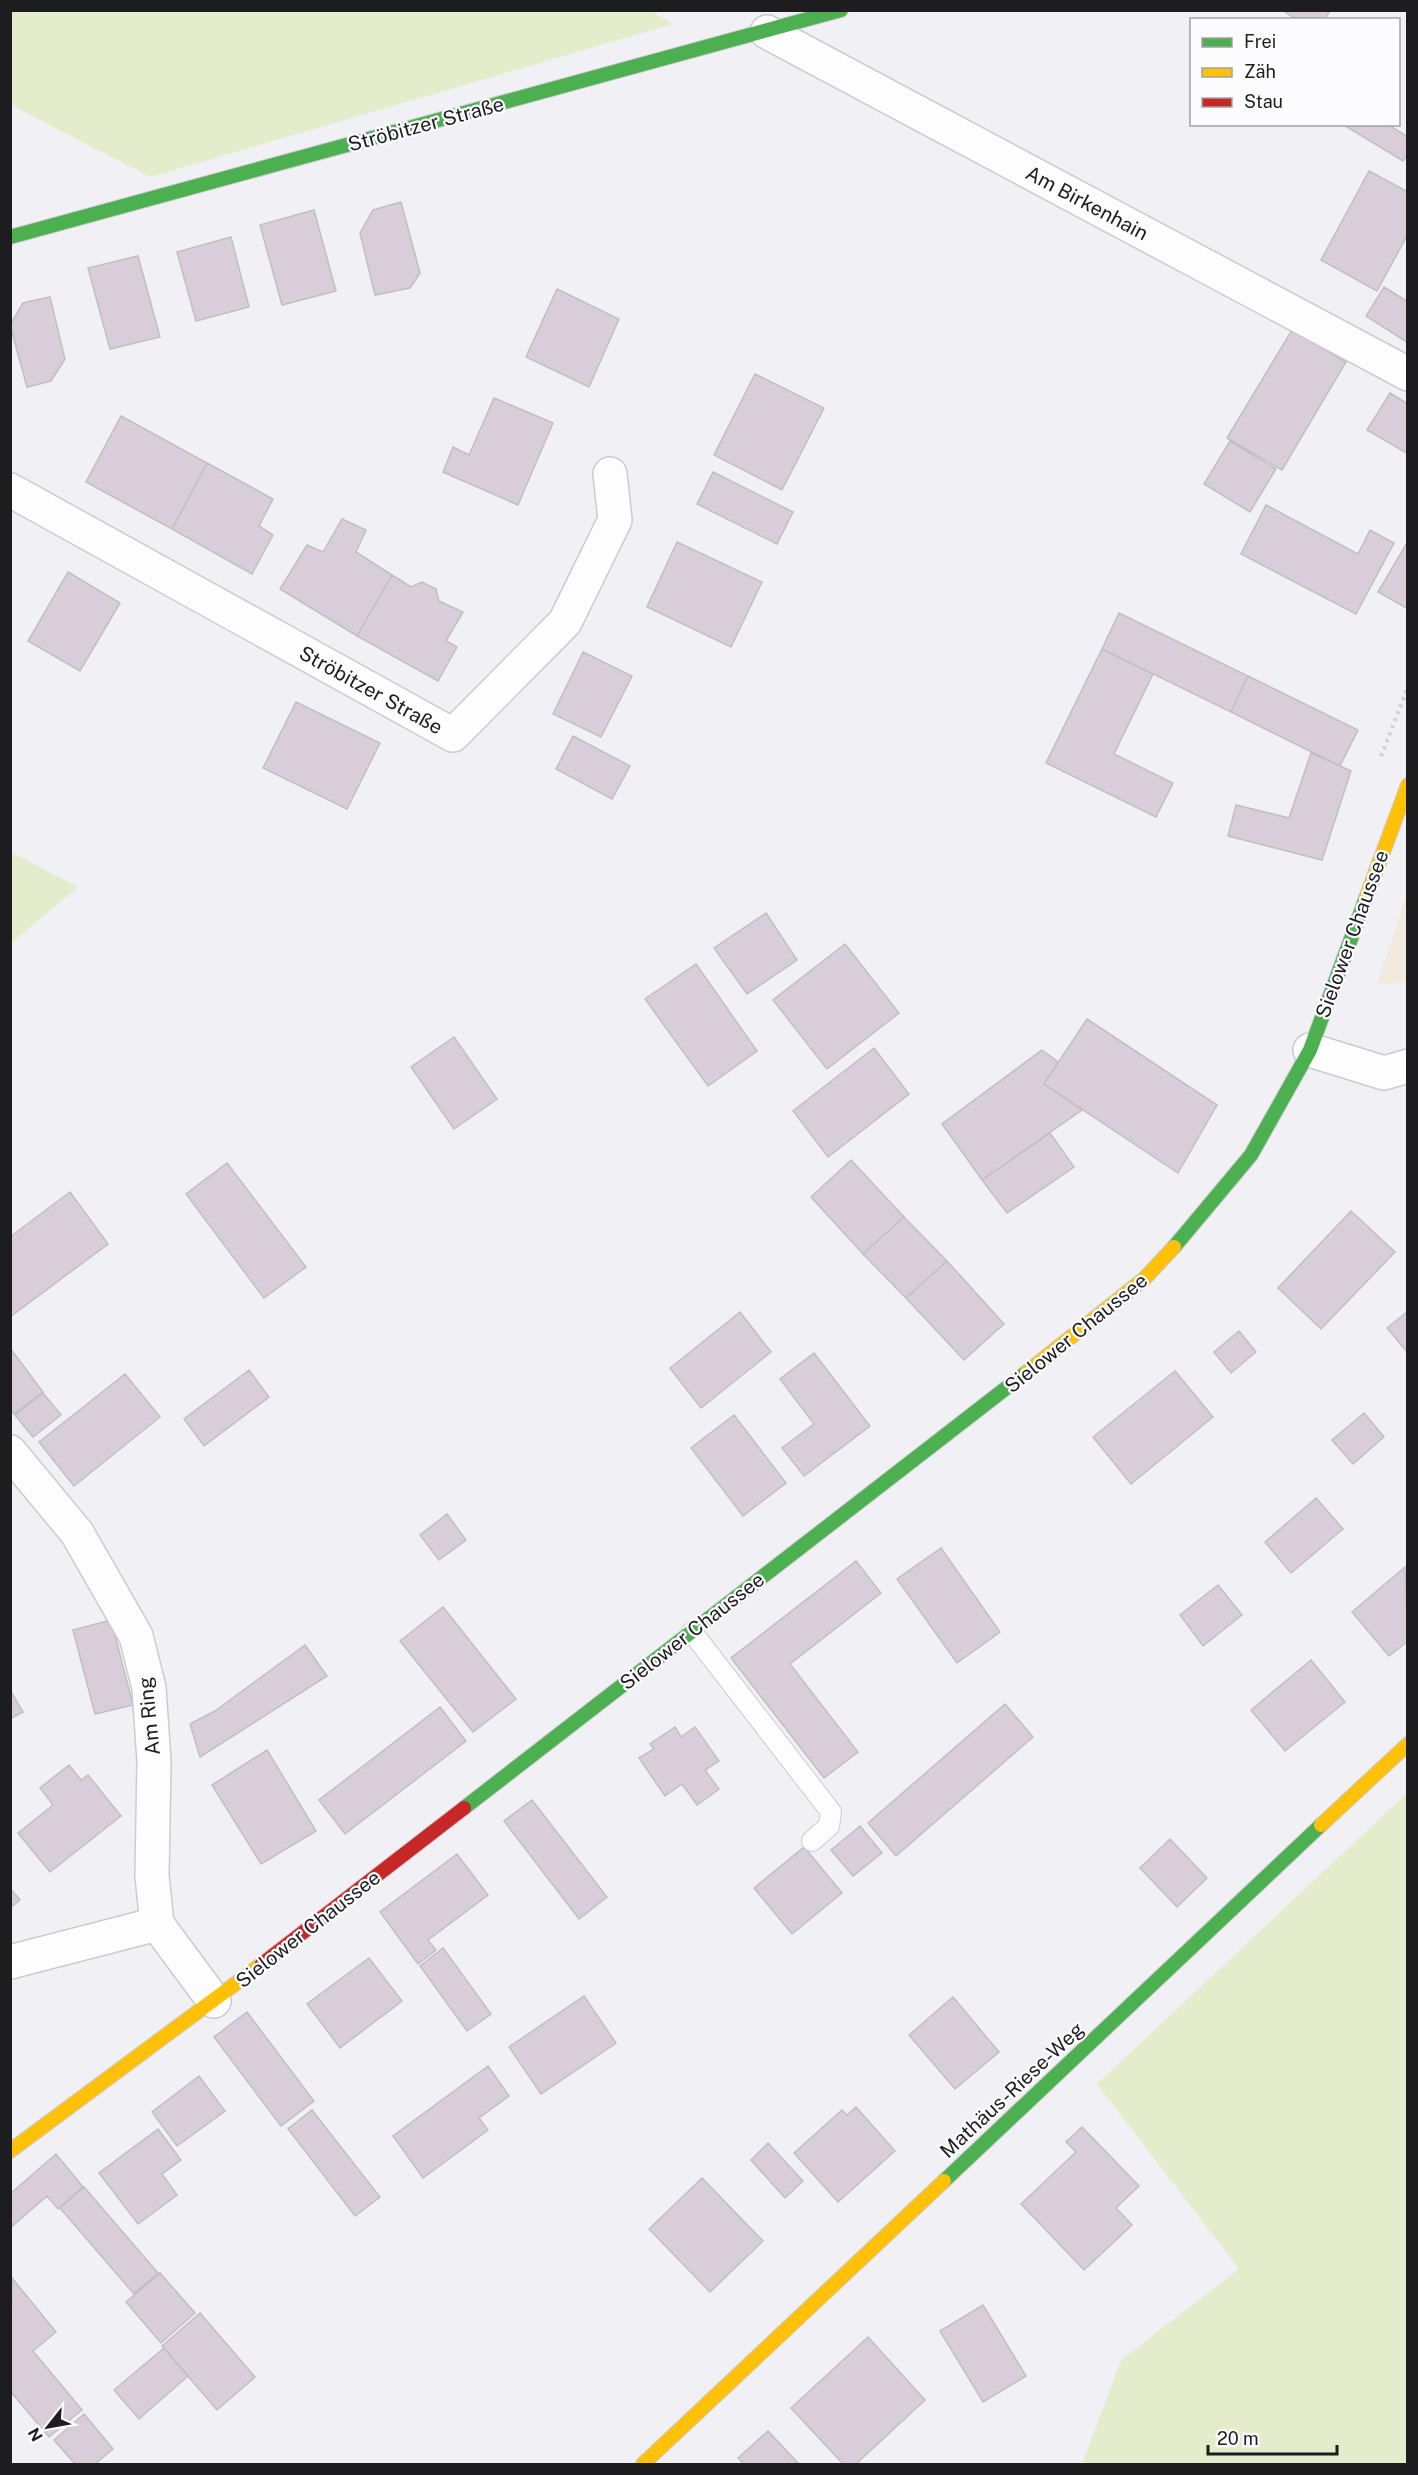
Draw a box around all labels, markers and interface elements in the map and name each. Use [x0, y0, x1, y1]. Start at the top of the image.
legend [1190, 18, 1400, 126]
text: Frei [1244, 31, 1276, 52]
text: Zäh [1244, 61, 1276, 82]
text: Stau [1244, 91, 1283, 112]
street label: Ströbitzer Straße [345, 92, 507, 156]
street label: Am Birkenhain [1022, 161, 1152, 245]
street label: Ströbitzer Straße [295, 641, 447, 739]
street label: Sielower Chaussee [1311, 847, 1393, 1021]
street label: Sielower Chaussee [1000, 1268, 1152, 1398]
street label: Sielower Chaussee [615, 1567, 769, 1695]
street label: Am Ring [133, 1676, 165, 1756]
street label: Sielower Chaussee [231, 1865, 385, 1993]
street label: Mathäus-Riese-Weg [935, 2017, 1089, 2163]
north arrow [18, 2397, 78, 2457]
scale bar [1208, 2418, 1337, 2456]
text: N [24, 2424, 47, 2445]
text: 20 m [1217, 2428, 1259, 2449]

